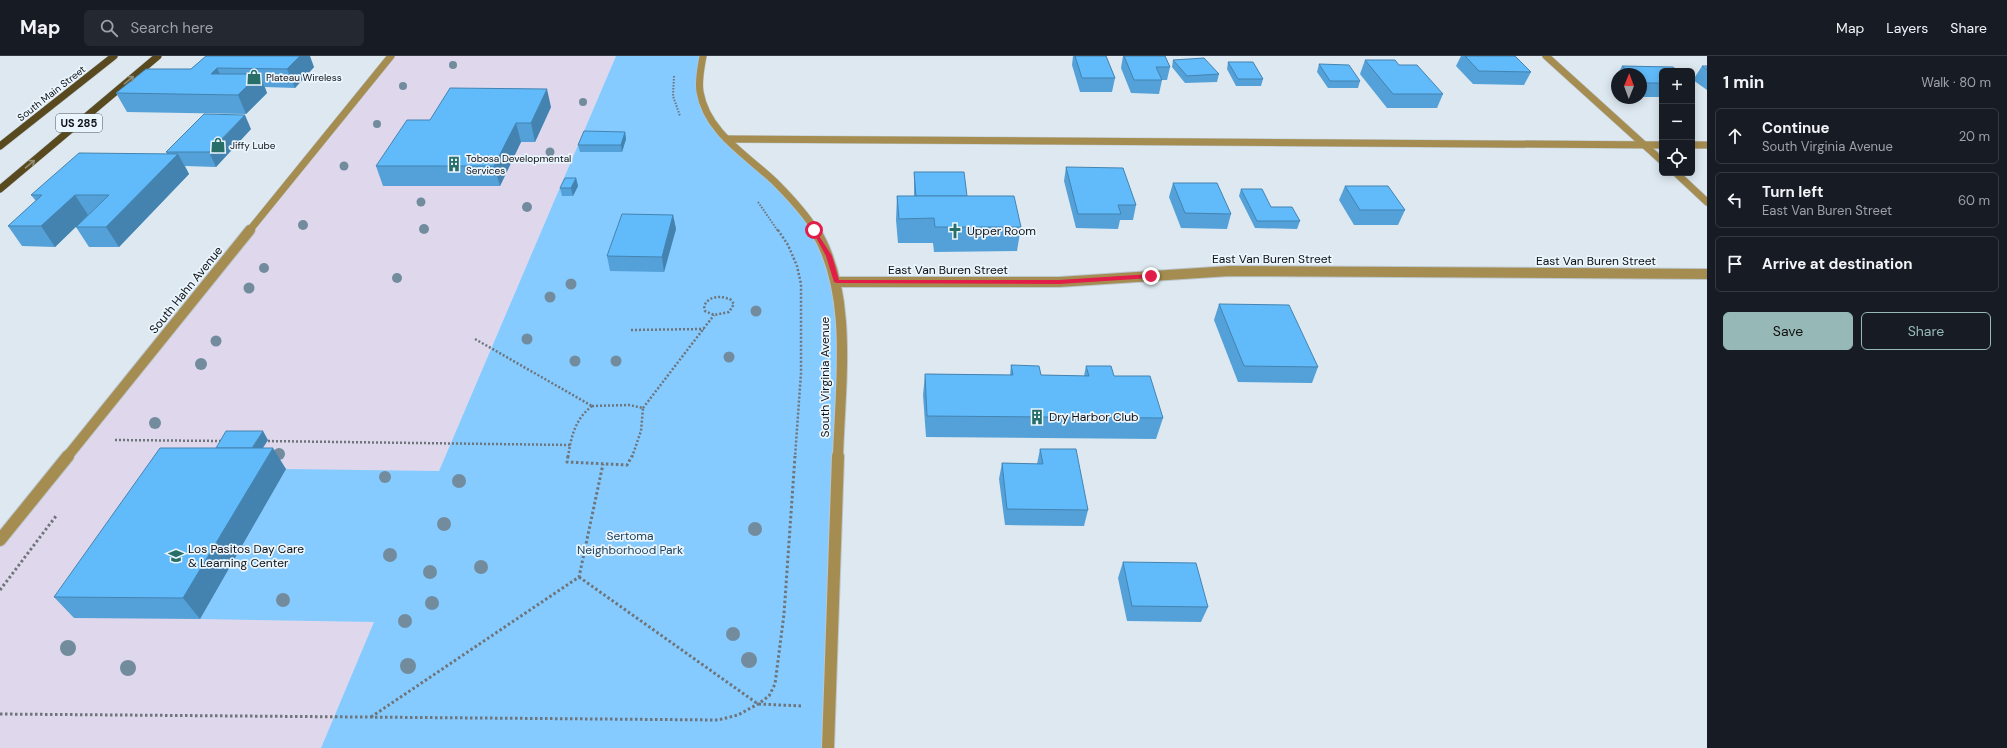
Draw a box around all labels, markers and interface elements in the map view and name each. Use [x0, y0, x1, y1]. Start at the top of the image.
search box [84, 10, 364, 46]
text: Map [20, 15, 60, 40]
icon: search [98, 17, 120, 39]
text: Search here [130, 18, 213, 38]
text: Map [1836, 19, 1864, 37]
text: Layers [1886, 19, 1928, 37]
text: Share [1950, 19, 1987, 37]
street label: South Main Street [15, 63, 88, 124]
shop icon: Plateau Wireless [245, 68, 263, 86]
north arrow [1611, 68, 1647, 104]
map controls [1659, 68, 1695, 176]
button: + [1659, 68, 1695, 104]
place label: Plateau Wireless [266, 71, 342, 84]
text: 1 min [1723, 71, 1764, 93]
text: Walk · 80 m [1921, 74, 1991, 91]
one-way arrow [124, 76, 135, 85]
button: − [1659, 104, 1695, 140]
road number: US 285 [56, 114, 102, 132]
text: Continue [1762, 118, 1830, 138]
icon: ahead [1724, 125, 1746, 147]
text: 20 m [1959, 128, 1990, 145]
shop icon: Jiffy Lube [209, 136, 227, 154]
text: South Virginia Avenue [1762, 138, 1893, 155]
place label: Jiffy Lube [230, 139, 276, 152]
button: locate [1659, 140, 1695, 176]
place label: Tobosa Developmental Services [466, 152, 571, 177]
building icon: Tobosa Developmental Services [445, 155, 463, 173]
one-way arrow [24, 160, 35, 169]
text: Turn left [1762, 182, 1823, 202]
icon: left [1724, 189, 1746, 211]
text: 60 m [1958, 192, 1990, 209]
text: East Van Buren Street [1762, 202, 1892, 219]
route start [805, 221, 823, 239]
church icon: Upper Room [946, 222, 964, 240]
place label: Upper Room [967, 223, 1036, 239]
street label: South Hahn Avenue [146, 243, 226, 337]
street label: East Van Buren Street [1212, 251, 1332, 267]
street label: East Van Buren Street [1536, 253, 1656, 269]
icon: arrive [1724, 253, 1746, 275]
text: Arrive at destination [1762, 254, 1913, 274]
street label: East Van Buren Street [888, 262, 1008, 278]
route end [1142, 267, 1160, 285]
button: Save [1723, 312, 1853, 350]
button: Share [1861, 312, 1991, 350]
street label: South Virginia Avenue [817, 316, 833, 437]
building icon: Dry Harbor Club [1028, 408, 1046, 426]
place label: Dry Harbor Club [1049, 409, 1139, 425]
park label: Sertoma Neighborhood Park [577, 528, 683, 558]
place label: Los Pasitos Day Care & Learning Center [188, 541, 304, 571]
school or university icon: Los Pasitos Day Care & Learning Center [167, 547, 185, 565]

